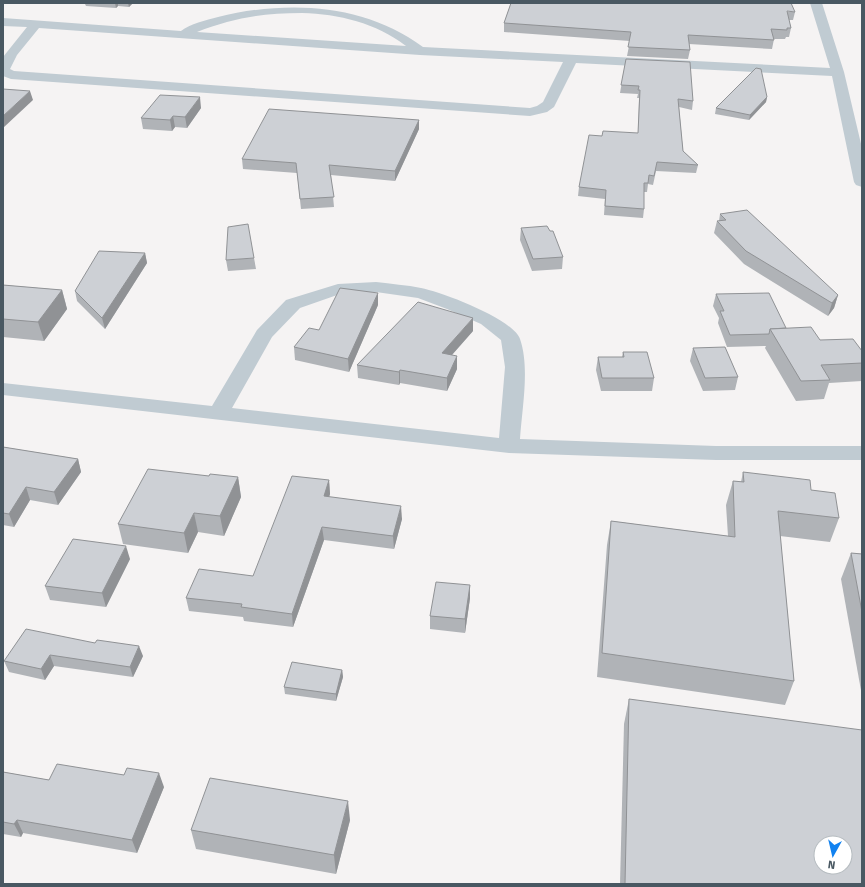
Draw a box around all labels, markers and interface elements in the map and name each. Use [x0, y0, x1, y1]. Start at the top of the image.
north arrow [813, 835, 853, 875]
text: N [827, 857, 836, 871]

